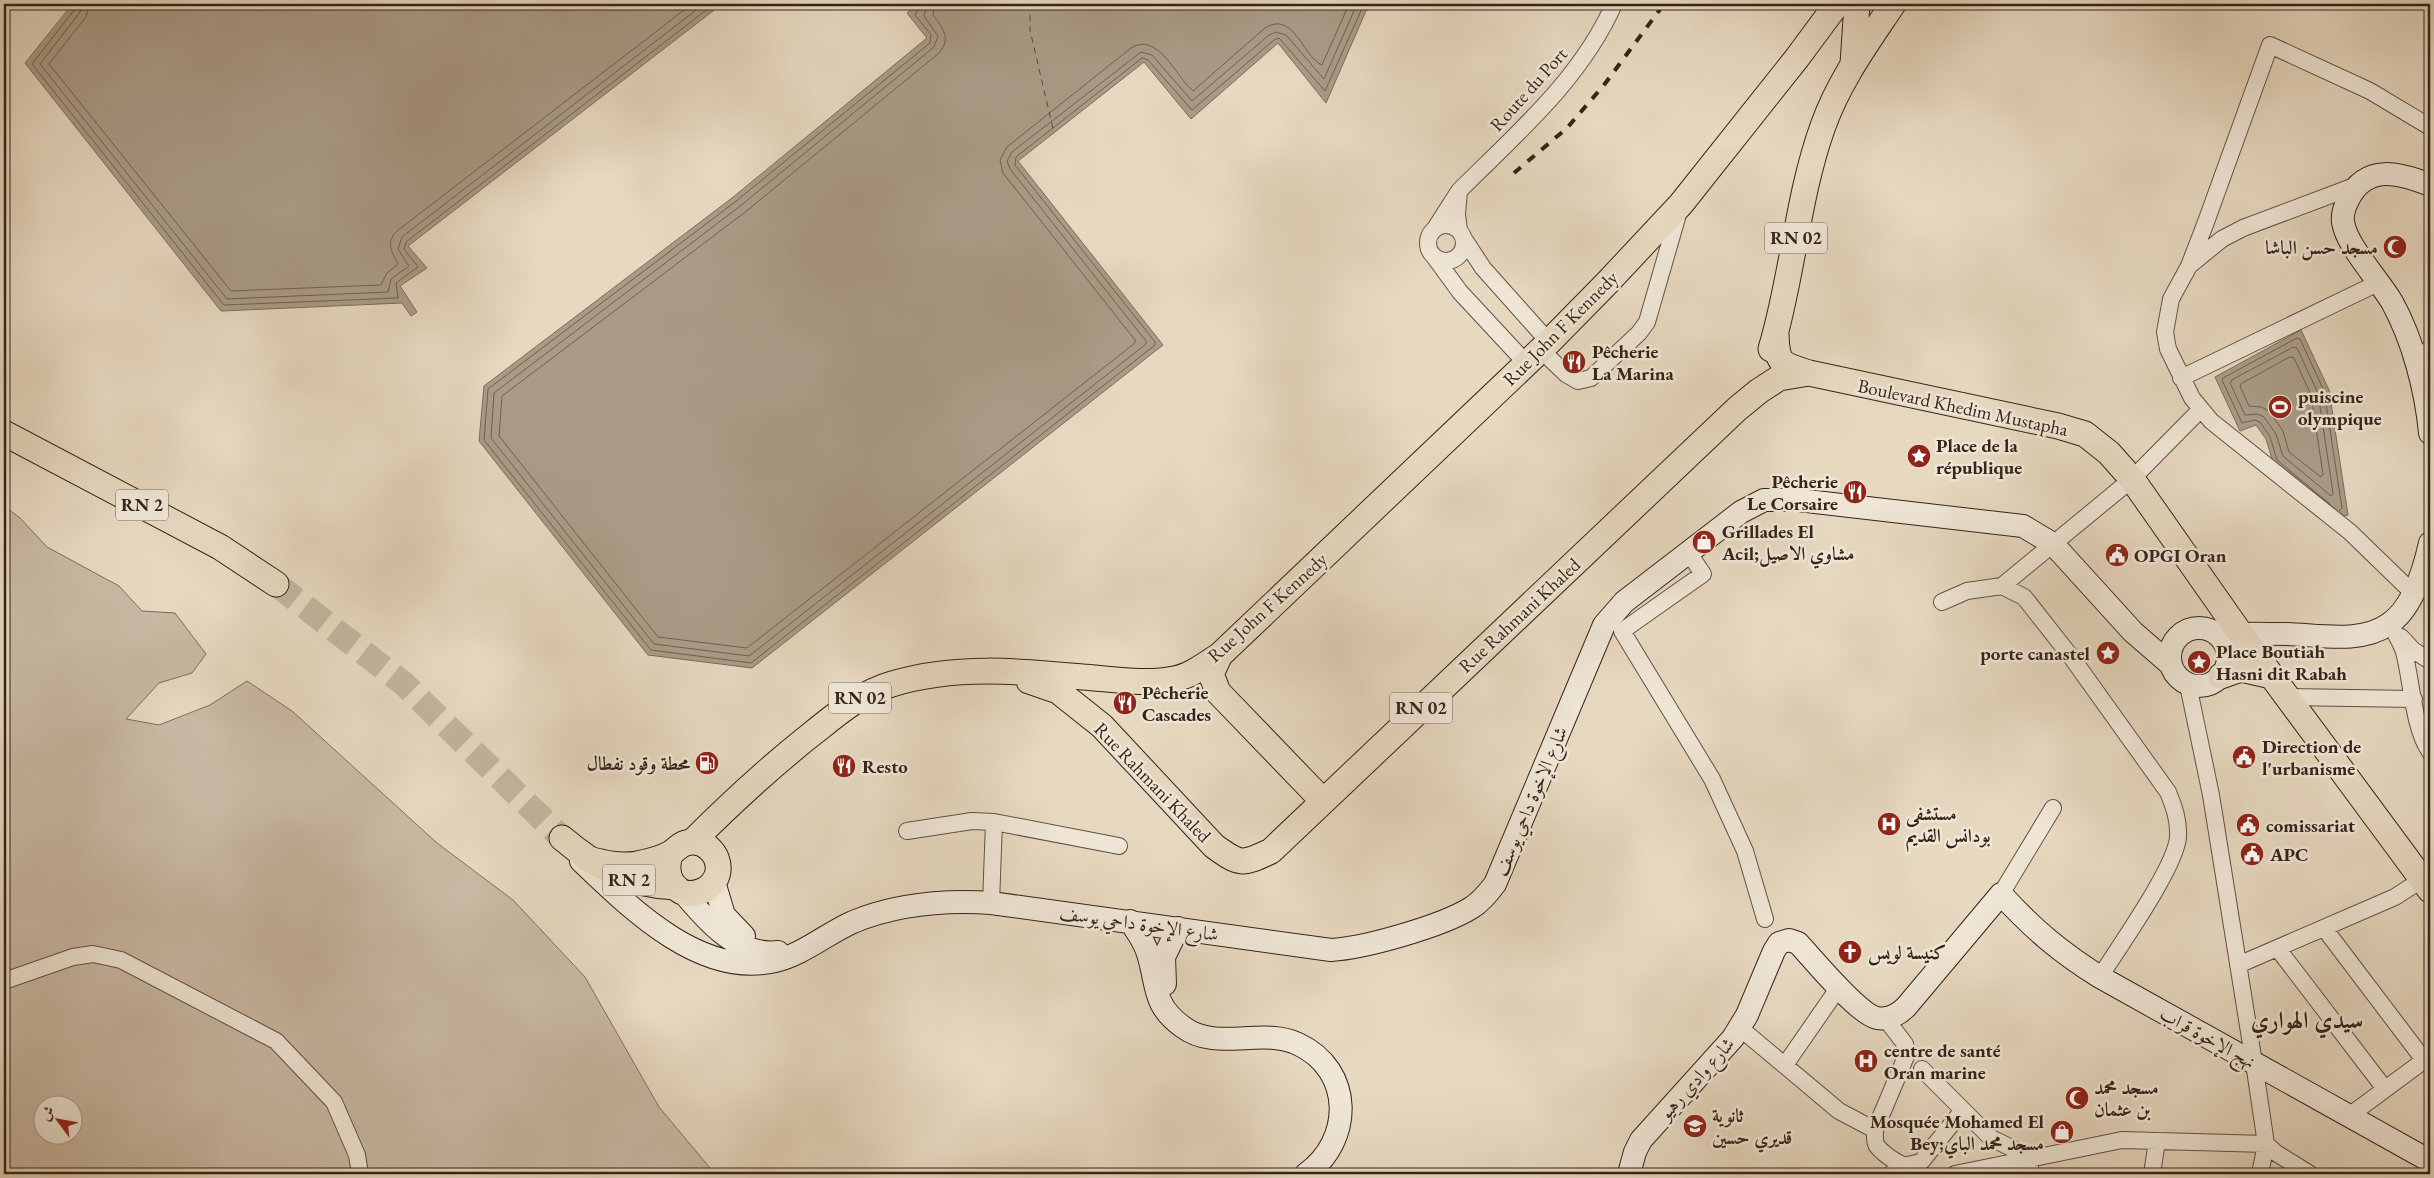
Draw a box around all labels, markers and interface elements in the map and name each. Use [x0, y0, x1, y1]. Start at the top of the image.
street label: Route du Port [1484, 42, 1573, 137]
road number: RN 02 [1765, 222, 1827, 254]
mosque icon: مسجد حسن الباشا [2382, 234, 2408, 260]
place label: مسجد حسن الباشا [2265, 235, 2378, 261]
street label: Rue John F Kennedy [1497, 265, 1624, 391]
place label: Pêcherie La Marina [1592, 339, 1675, 386]
restaurant icon: Pêcherie La Marina [1561, 349, 1587, 375]
street label: Boulevard Khedim Mustapha [1855, 373, 2071, 442]
place label: puiscine olympique [2298, 384, 2382, 431]
sports icon: puiscine olympique [2267, 394, 2293, 420]
place label: Place de la république [1936, 433, 2022, 480]
place icon: Place de la république [1906, 443, 1932, 469]
place label: Pêcherie Le Corsaire [1747, 469, 1838, 516]
restaurant icon: Pêcherie Le Corsaire [1842, 479, 1868, 505]
road number: RN 2 [116, 490, 168, 520]
place label: Grillades El Acil;مشاوي الاصيل [1721, 519, 1855, 569]
shop icon: Grillades El Acil;مشاوي الاصيل [1691, 529, 1717, 555]
public building icon: OPGI Oran [2104, 542, 2130, 568]
place label: OPGI Oran [2134, 543, 2227, 568]
street label: Rue John F Kennedy [1202, 546, 1333, 668]
street label: Rue Rahmani Khaled [1453, 552, 1586, 678]
place label: Place Boutiah Hasni dit Rabah [2216, 639, 2347, 686]
place icon: porte canastel [2095, 640, 2121, 666]
place label: porte canastel [1980, 641, 2091, 666]
place icon: Place Boutiah Hasni dit Rabah [2186, 649, 2212, 675]
place label: Pêcherie Cascades [1142, 680, 1211, 727]
road number: RN 02 [829, 682, 891, 714]
restaurant icon: Pêcherie Cascades [1112, 690, 1138, 716]
road number: RN 02 [1390, 692, 1452, 724]
street label: Rue Rahmani Khaled [1089, 717, 1217, 848]
street label: شارع الإخوة داحي يوسف [1488, 723, 1576, 881]
place label: Direction de l'urbanisme [2262, 734, 2361, 781]
public building icon: Direction de l'urbanisme [2231, 744, 2257, 770]
fuel station icon: محطة وقود نفطال [694, 750, 720, 776]
place label: محطة وقود نفطال [586, 751, 690, 776]
restaurant icon: Resto [831, 753, 857, 779]
place label: Resto [862, 754, 908, 779]
place label: مستشفى بودانس القديم [1905, 801, 1991, 852]
hospital icon: مستشفى بودانس القديم [1876, 811, 1902, 837]
public building icon: comissariat [2235, 812, 2261, 838]
place label: comissariat [2266, 813, 2355, 838]
public building icon: APC [2239, 841, 2265, 867]
place label: APC [2269, 842, 2308, 867]
road number: RN 2 [603, 864, 655, 896]
street label: شارع الإخوة داحي يوسف [1057, 900, 1220, 950]
church icon: كنيسة لويس [1837, 939, 1863, 965]
place label: كنيسة لويس [1868, 940, 1946, 966]
street label: نهج الإخوة قراب [2153, 1001, 2260, 1078]
district label: سيدي الهواري [2251, 1004, 2363, 1039]
street label: شارع وادي رهيو [1651, 1032, 1742, 1128]
place label: centre de santé Oran marine [1884, 1038, 2001, 1085]
hospital icon: centre de santé Oran marine [1853, 1048, 1879, 1074]
place label: مسجد محمد بن عثمان [2094, 1075, 2159, 1122]
mosque icon: مسجد محمد بن عثمان [2064, 1085, 2090, 1111]
north arrow [32, 1096, 82, 1146]
text: ش [36, 1102, 58, 1124]
place label: ثانوية قديري حسين [1712, 1103, 1792, 1153]
place label: Mosquée Mohamed El Bey;مسجد محمد الباي [1870, 1109, 2045, 1159]
school or university icon: ثانوية قديري حسين [1682, 1113, 1708, 1139]
shop icon: Mosquée Mohamed El Bey;مسجد محمد الباي [2049, 1119, 2075, 1145]

